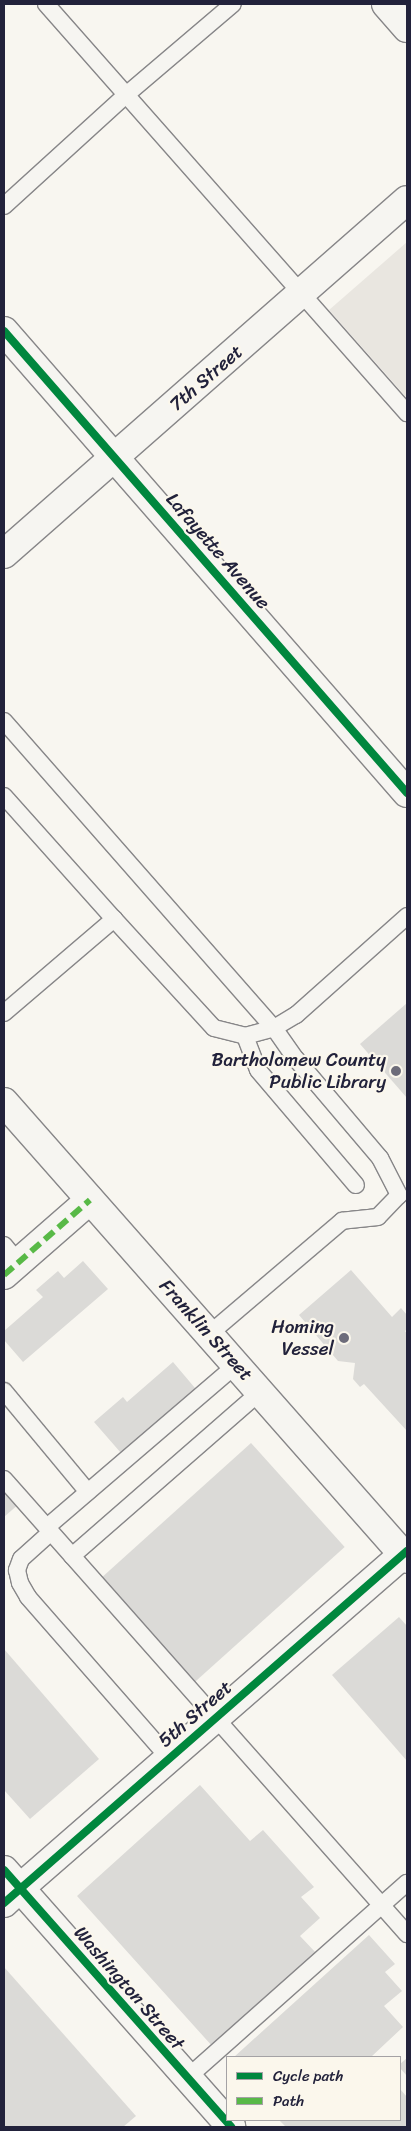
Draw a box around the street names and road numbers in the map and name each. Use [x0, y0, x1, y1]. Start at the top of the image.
street label: 7th Street [165, 340, 247, 416]
street label: Lafayette Avenue [161, 488, 275, 614]
street label: Franklin Street [154, 1274, 258, 1386]
street label: 5th Street [154, 1676, 236, 1752]
street label: Washington Street [69, 1922, 189, 2054]

